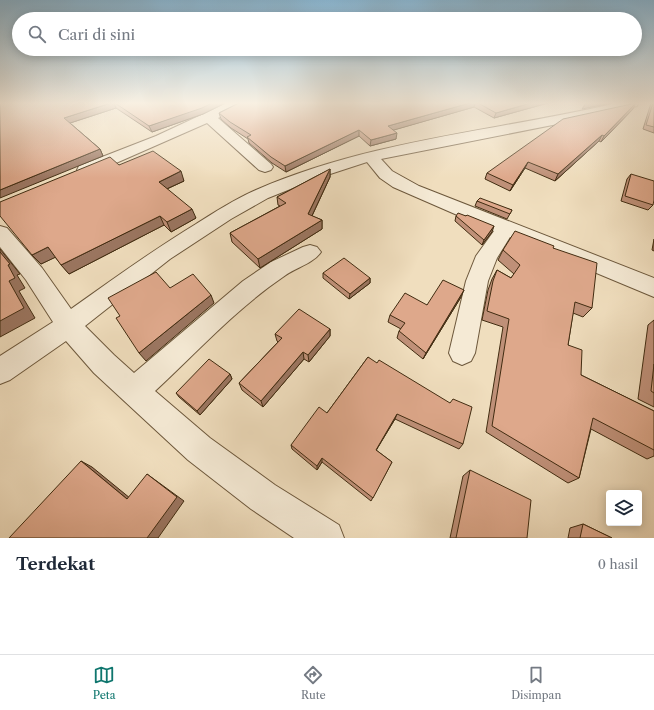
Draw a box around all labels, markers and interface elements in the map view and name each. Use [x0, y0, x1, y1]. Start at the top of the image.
search box [12, 12, 642, 56]
icon: search [26, 23, 48, 45]
text: Cari di sini [58, 25, 135, 44]
map controls [606, 490, 642, 526]
button: layers [606, 490, 642, 526]
text: Terdekat [16, 554, 95, 574]
text: 0 hasil [598, 556, 638, 572]
tab: Peta [93, 664, 116, 702]
tab: Rute [301, 664, 326, 702]
tab: Disimpan [511, 664, 561, 702]

